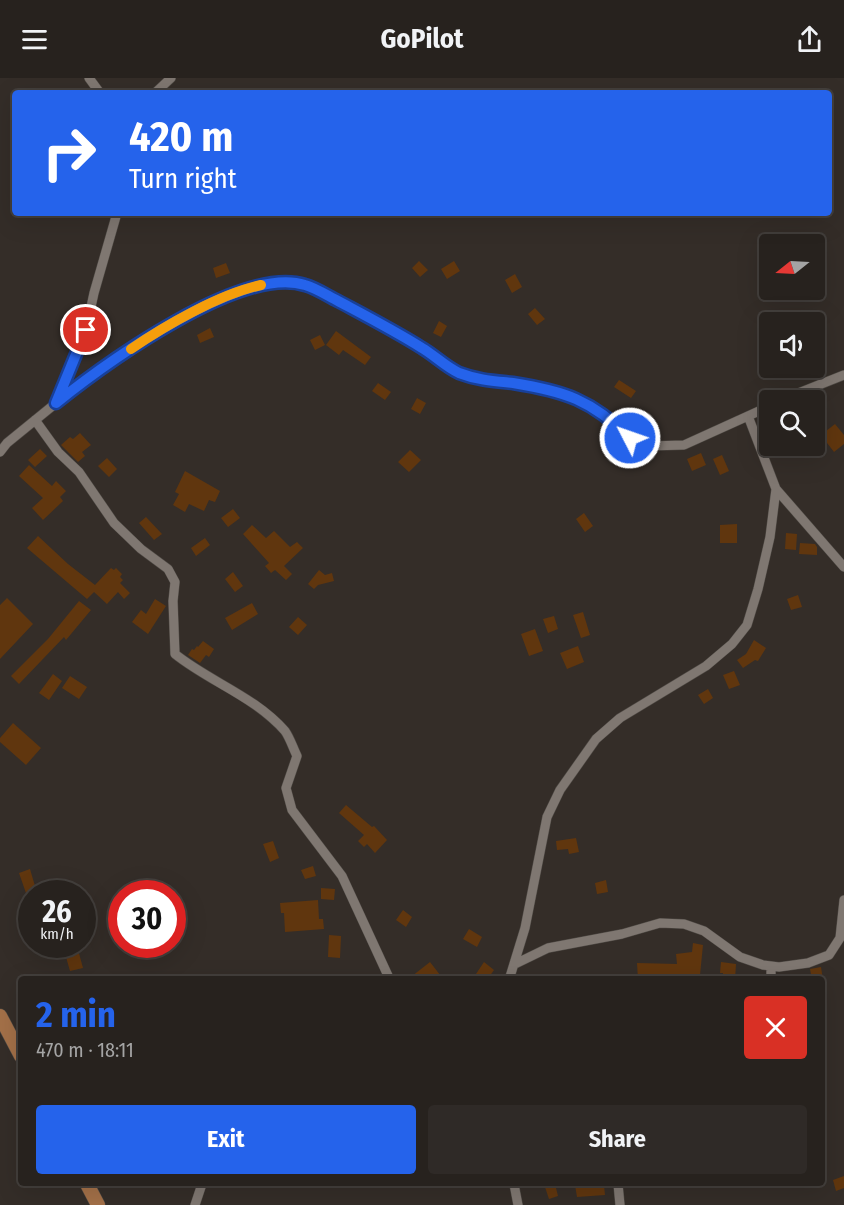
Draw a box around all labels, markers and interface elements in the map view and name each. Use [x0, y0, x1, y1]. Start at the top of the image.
icon: menu [18, 23, 51, 56]
text: GoPilot [380, 23, 464, 55]
icon: share [793, 23, 826, 56]
text: 420 m [129, 112, 233, 162]
icon: right [30, 114, 108, 192]
text: Turn right [129, 163, 237, 195]
north arrow [759, 234, 825, 300]
map controls [759, 234, 825, 456]
pin [60, 304, 111, 355]
button: sound [759, 312, 825, 378]
icon: arrive [69, 313, 102, 346]
button: search [759, 390, 825, 456]
position arrow [598, 406, 662, 470]
speed limit sign: 30 [108, 880, 186, 958]
text: 26 [42, 894, 72, 930]
text: km/h [40, 925, 74, 943]
text: 2 min [36, 993, 116, 1037]
button: close [744, 996, 807, 1059]
text: 470 m · 18:11 [36, 1038, 134, 1062]
button: Exit [36, 1105, 416, 1174]
button: Share [428, 1105, 807, 1174]

